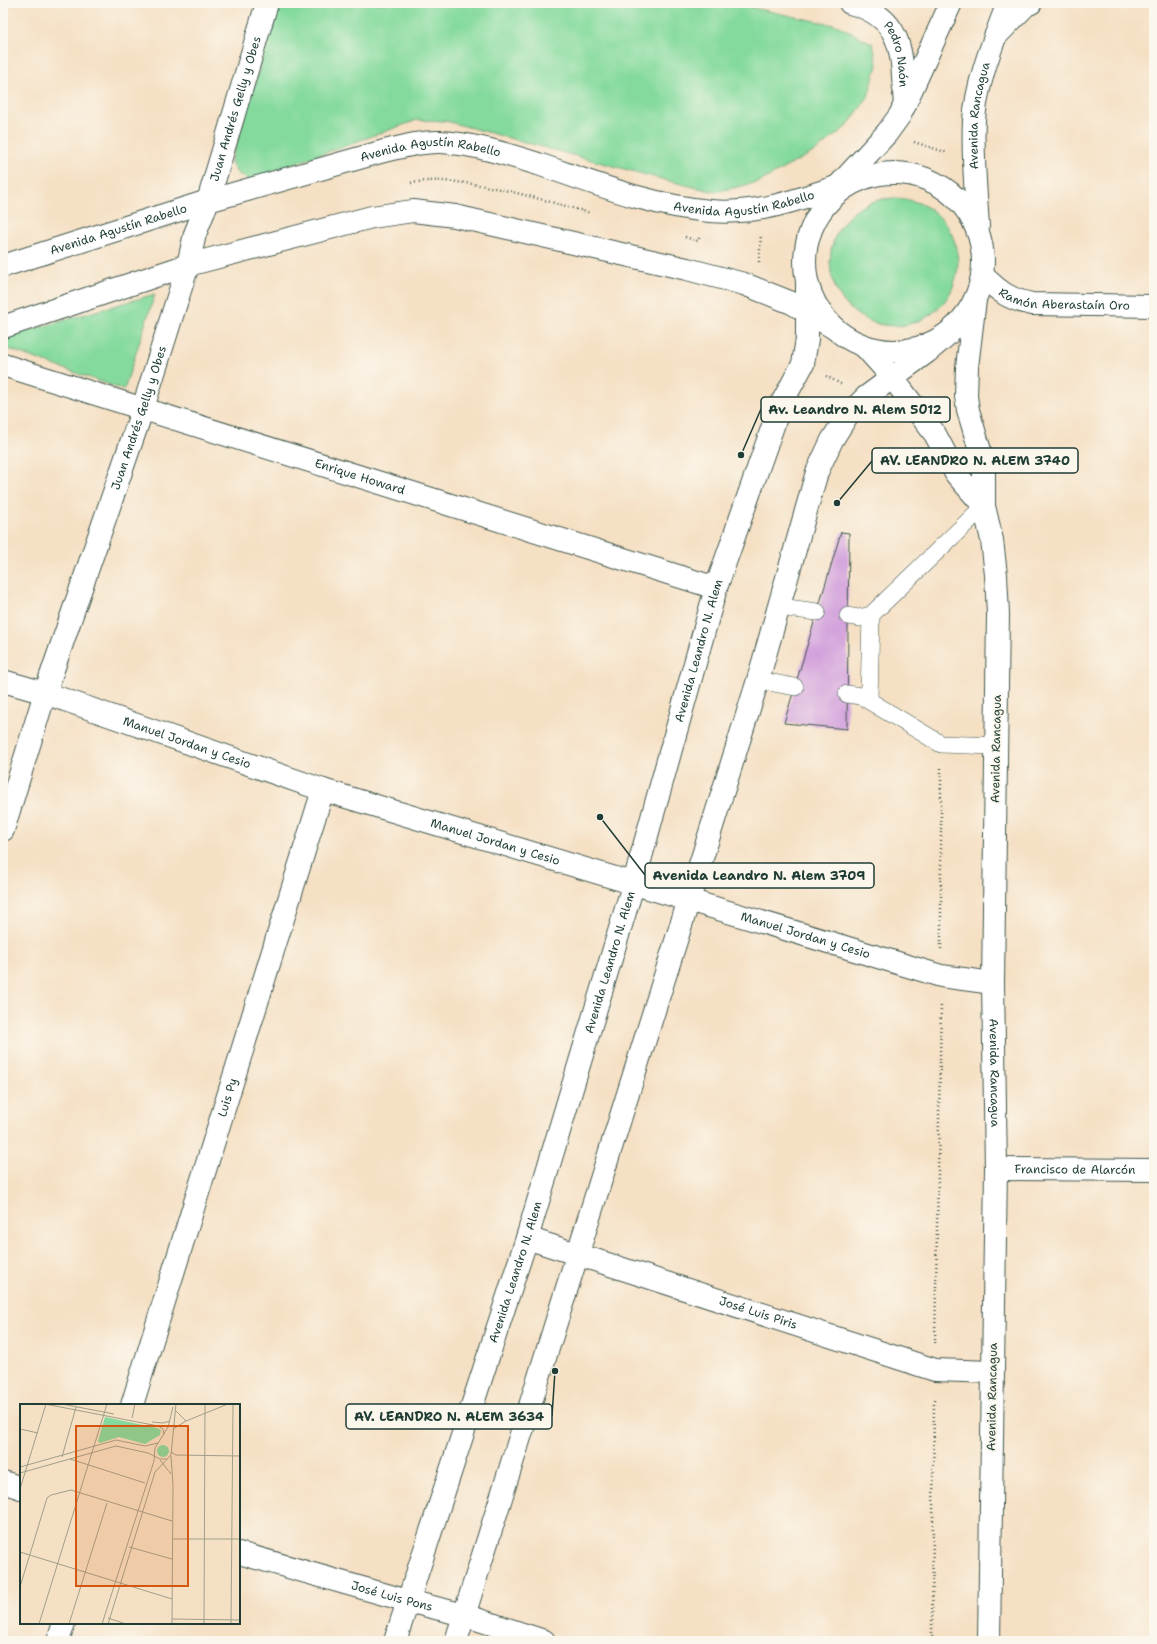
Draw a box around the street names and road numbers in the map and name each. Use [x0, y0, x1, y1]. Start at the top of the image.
street label: Pedro Naón [880, 18, 912, 88]
street label: Juan Andrés Gelly y Obes [206, 34, 265, 183]
street label: Avenida Rancagua [965, 59, 994, 170]
street label: Avenida Agustín Rabello [358, 134, 503, 165]
street label: Avenida Agustín Rabello [672, 187, 816, 220]
street label: Avenida Agustín Rabello [48, 200, 189, 259]
street label: Ramón Aberastaín Oro [996, 284, 1130, 314]
street label: Juan Andrés Gelly y Obes [107, 344, 170, 492]
street label: Enrique Howard [313, 455, 407, 498]
street label: Avenida Leandro N. Alem [671, 577, 727, 724]
street label: Avenida Rancagua [987, 694, 1005, 803]
street label: Manuel Jordan y Cesio [121, 713, 253, 772]
street label: Manuel Jordan y Cesio [429, 815, 562, 869]
street label: Avenida Leandro N. Alem [581, 889, 639, 1035]
street label: Manuel Jordan y Cesio [739, 908, 872, 962]
street label: Avenida Rancagua [986, 1018, 1003, 1128]
street label: Luis Py [214, 1076, 241, 1119]
street label: Francisco de Alarcón [1014, 1161, 1136, 1178]
street label: Avenida Leandro N. Alem [485, 1199, 546, 1345]
street label: José Luis Piris [717, 1293, 799, 1333]
street label: Avenida Rancagua [983, 1342, 1001, 1451]
street label: José Luis Pons [349, 1577, 435, 1615]

